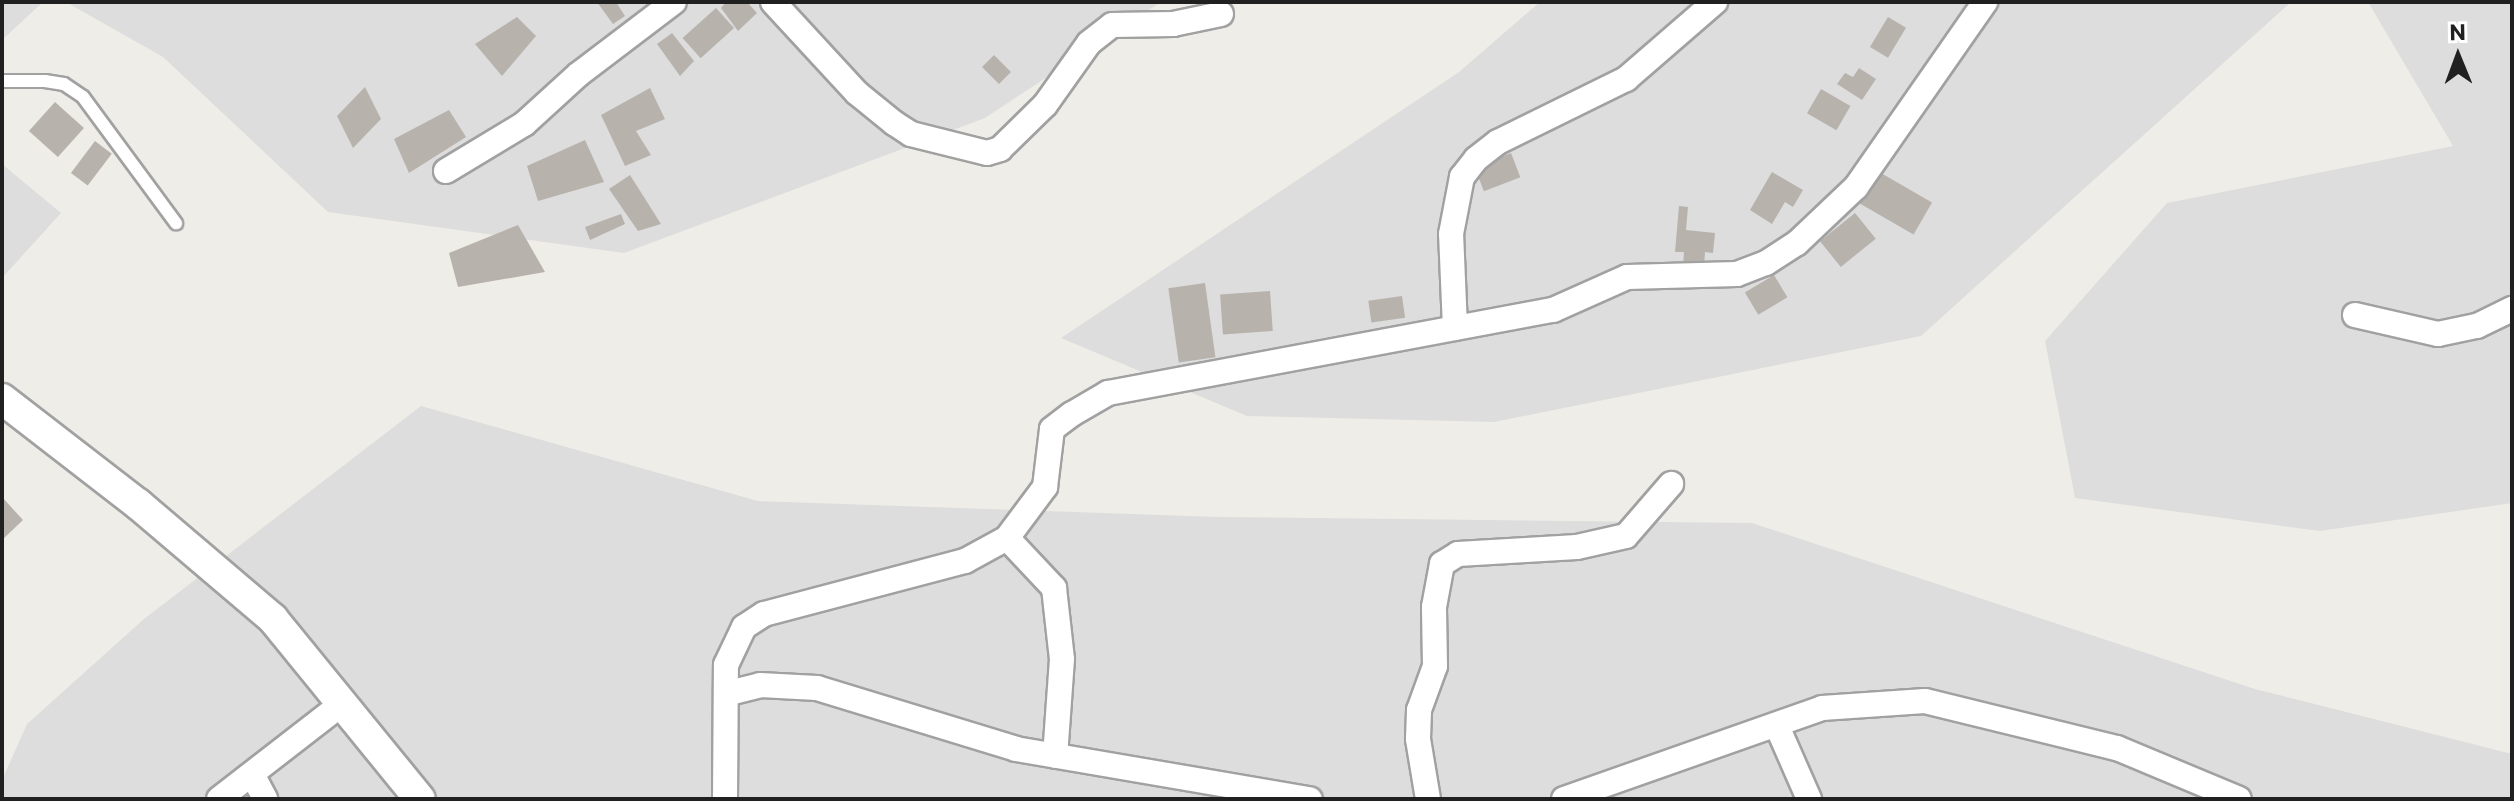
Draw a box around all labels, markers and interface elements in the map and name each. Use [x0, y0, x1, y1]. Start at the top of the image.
north arrow [2418, 16, 2498, 96]
text: N [2449, 18, 2466, 45]

